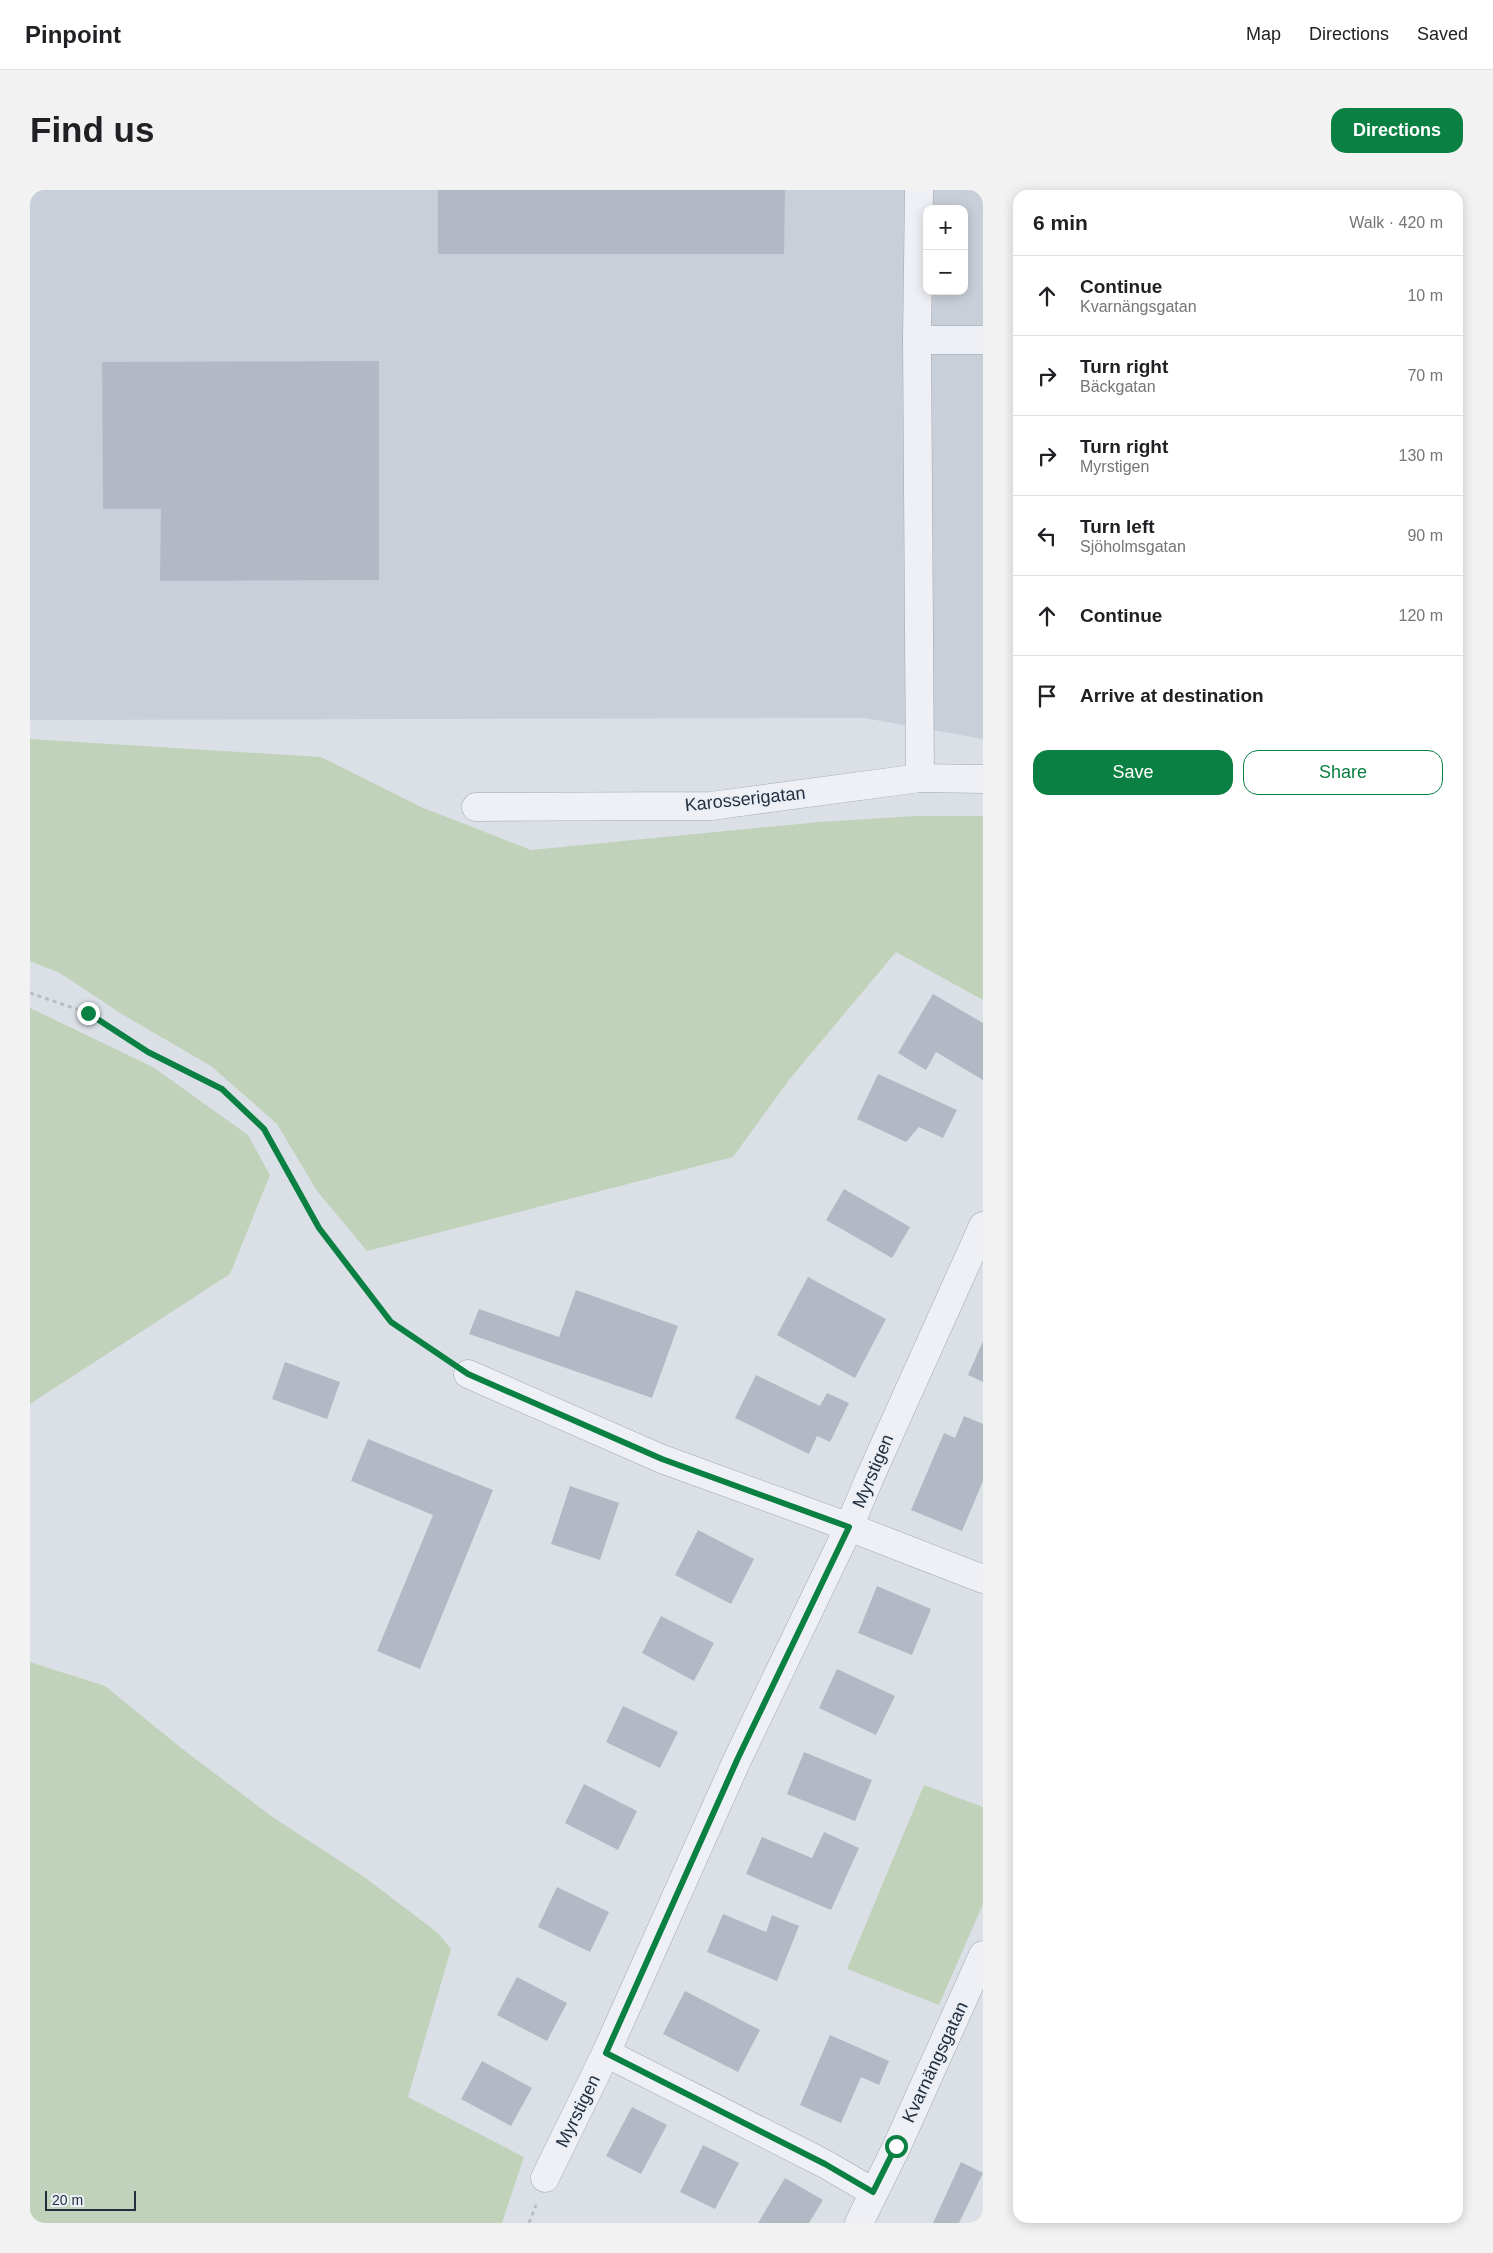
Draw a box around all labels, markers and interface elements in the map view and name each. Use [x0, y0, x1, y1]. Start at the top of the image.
text: Pinpoint [25, 21, 121, 48]
text: Map [1246, 24, 1281, 44]
text: Directions [1309, 24, 1389, 44]
text: Saved [1417, 24, 1468, 44]
button: Directions [1331, 108, 1463, 153]
text: Find us [30, 110, 154, 149]
map controls [923, 205, 968, 295]
button: + [923, 205, 968, 250]
text: 6 min [1033, 211, 1088, 234]
text: Walk · 420 m [1349, 214, 1443, 231]
button: − [923, 250, 968, 295]
text: Continue [1080, 276, 1162, 297]
icon: ahead [1033, 282, 1061, 310]
text: 10 m [1407, 287, 1443, 304]
text: Kvarnängsgatan [1080, 298, 1197, 315]
text: Turn right [1080, 356, 1168, 377]
icon: right [1033, 362, 1061, 390]
text: 70 m [1407, 367, 1443, 384]
text: Bäckgatan [1080, 378, 1156, 395]
text: Turn right [1080, 436, 1168, 457]
icon: right [1033, 442, 1061, 470]
text: 130 m [1399, 447, 1443, 464]
text: Myrstigen [1080, 458, 1149, 475]
text: Turn left [1080, 516, 1155, 537]
icon: left [1033, 522, 1061, 550]
text: 90 m [1407, 527, 1443, 544]
text: Sjöholmsgatan [1080, 538, 1186, 555]
icon: ahead [1033, 602, 1061, 630]
text: Continue [1080, 605, 1162, 626]
text: 120 m [1399, 607, 1443, 624]
icon: arrive [1033, 682, 1061, 710]
text: Arrive at destination [1080, 685, 1264, 706]
button: Save [1033, 750, 1233, 795]
button: Share [1243, 750, 1443, 795]
street label: Karosserigatan [684, 783, 806, 815]
route end [77, 1002, 100, 1025]
street label: Myrstigen [849, 1431, 897, 1511]
street label: Kvarnängsgatan [898, 1998, 972, 2126]
street label: Myrstigen [552, 2072, 604, 2150]
route start [885, 2135, 908, 2158]
scale bar [45, 2188, 136, 2211]
text: 20 m [52, 2192, 83, 2208]

